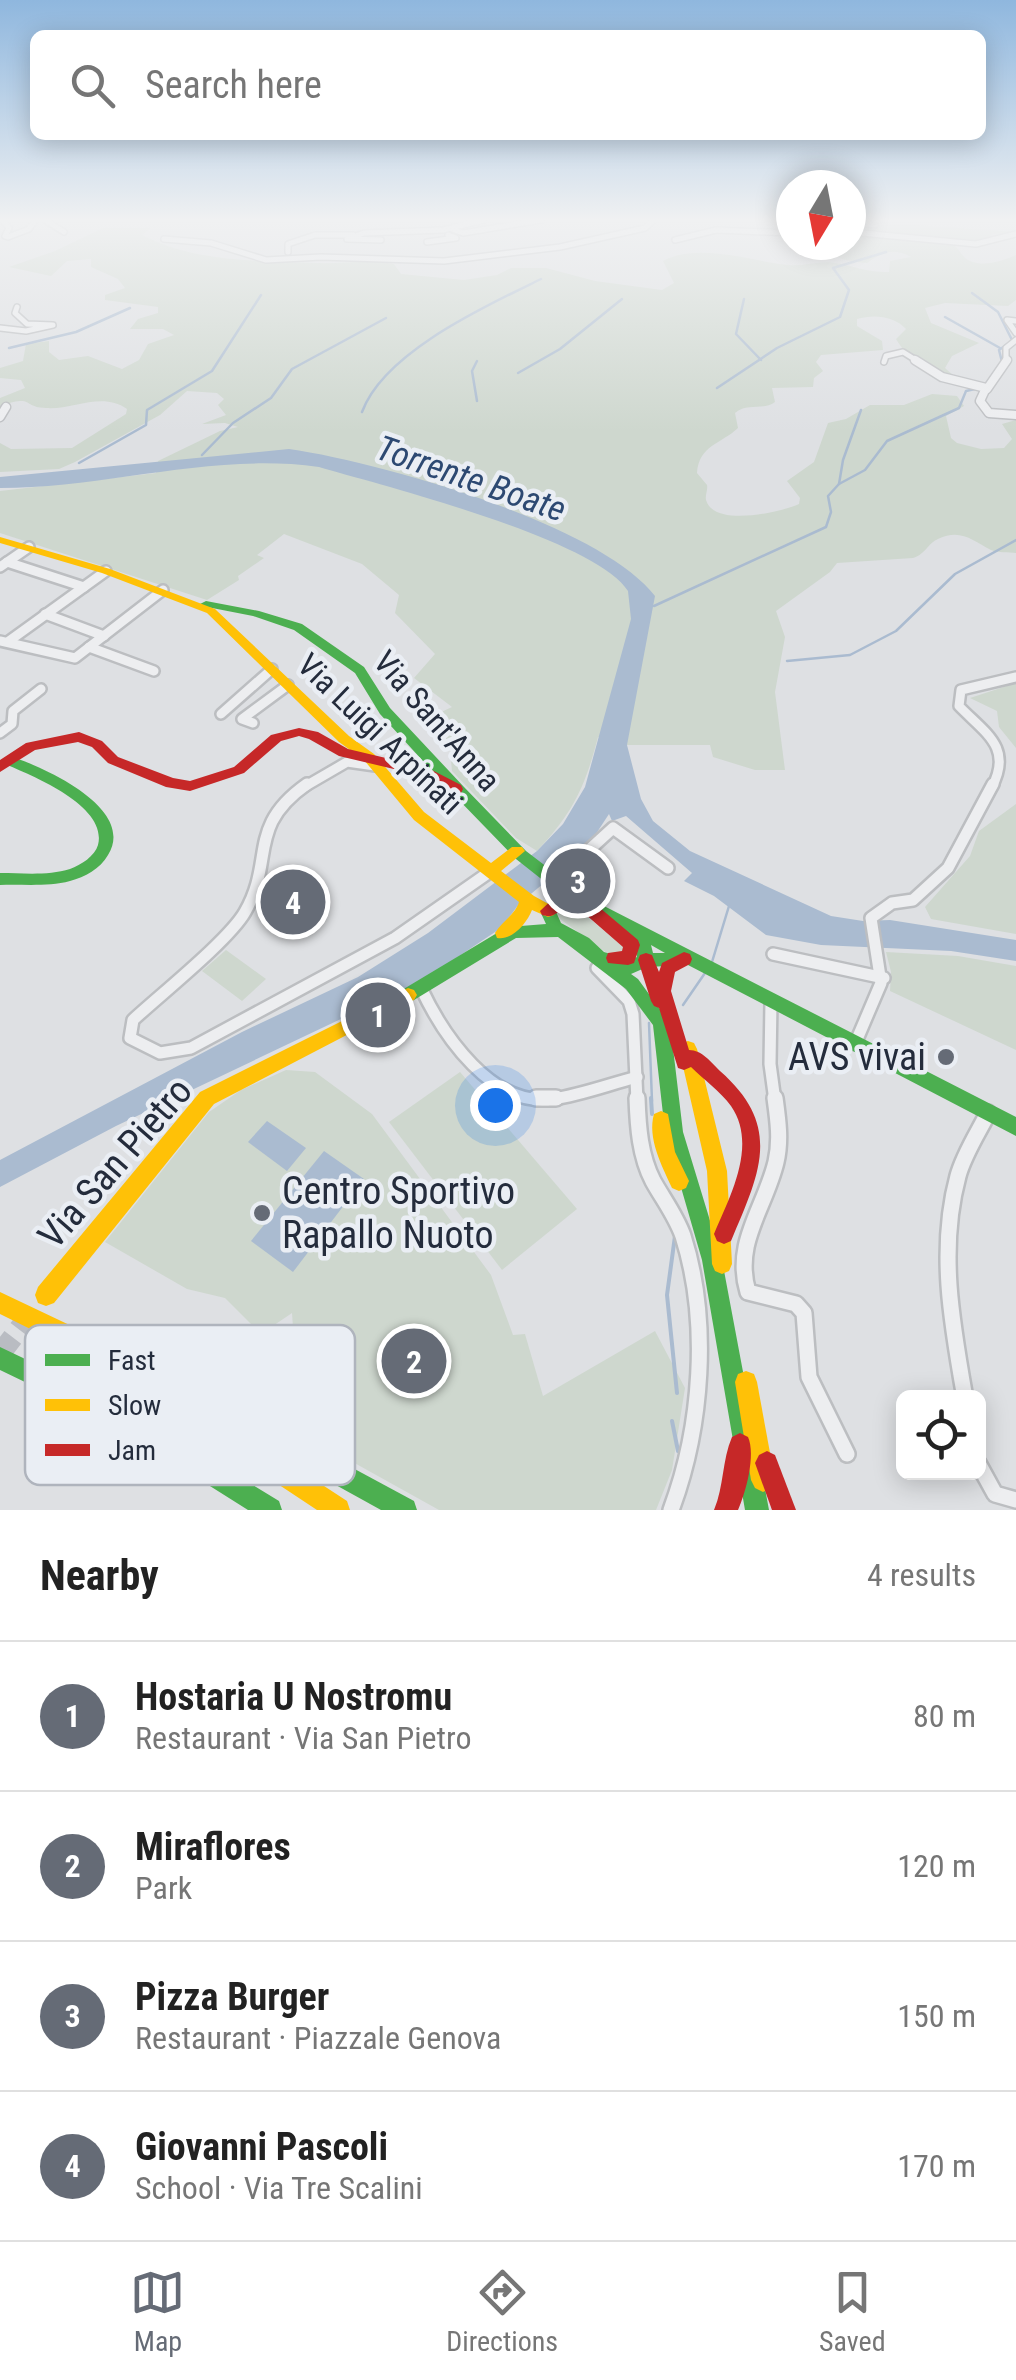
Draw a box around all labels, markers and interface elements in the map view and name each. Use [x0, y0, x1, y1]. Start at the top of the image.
search box [30, 30, 986, 140]
icon: search [65, 58, 120, 113]
text: Search here [145, 63, 322, 107]
north arrow [776, 170, 866, 260]
water label: Torrente Boate [371, 427, 571, 531]
street label: Via Sant'Anna [366, 643, 508, 799]
street label: Via Luigi Arpinati [290, 646, 470, 822]
pin: 3 [546, 844, 610, 918]
pin: 4 [260, 864, 326, 940]
pin: 1 [346, 978, 410, 1052]
place label: AVS vivai [788, 1035, 926, 1079]
marker: AVS vivai [935, 1046, 957, 1068]
street label: Via San Pietro [29, 1069, 201, 1257]
your location [470, 1080, 521, 1131]
place label: Centro Sportivo Rapallo Nuoto [282, 1169, 515, 1257]
marker: Centro Sportivo Rapallo Nuoto [251, 1202, 273, 1224]
pin: 2 [382, 1324, 446, 1398]
legend [25, 1325, 355, 1485]
text: Fast [108, 1344, 155, 1377]
text: Slow [108, 1389, 161, 1422]
map controls [896, 1390, 986, 1480]
button: locate [896, 1390, 986, 1480]
text: Jam [108, 1434, 156, 1467]
text: Nearby [40, 1551, 159, 1600]
text: 4 results [867, 1556, 976, 1594]
text: Hostaria U Nostromu [135, 1675, 452, 1719]
text: 1 [64, 1697, 81, 1735]
text: 80 m [913, 1697, 976, 1735]
text: Restaurant · Via San Pietro [135, 1719, 472, 1757]
text: Miraflores [135, 1825, 291, 1869]
text: 2 [64, 1847, 81, 1885]
text: 120 m [897, 1847, 976, 1885]
text: Park [135, 1869, 192, 1907]
text: Pizza Burger [135, 1975, 329, 2019]
text: 3 [64, 1997, 81, 2035]
text: 150 m [897, 1997, 976, 2035]
text: Restaurant · Piazzale Genova [135, 2019, 501, 2057]
text: Giovanni Pascoli [135, 2125, 388, 2169]
text: 4 [64, 2147, 81, 2185]
text: 170 m [897, 2147, 976, 2185]
text: School · Via Tre Scalini [135, 2169, 423, 2207]
tab: Map [130, 2265, 185, 2358]
tab: Directions [446, 2265, 558, 2358]
tab: Saved [819, 2265, 886, 2358]

